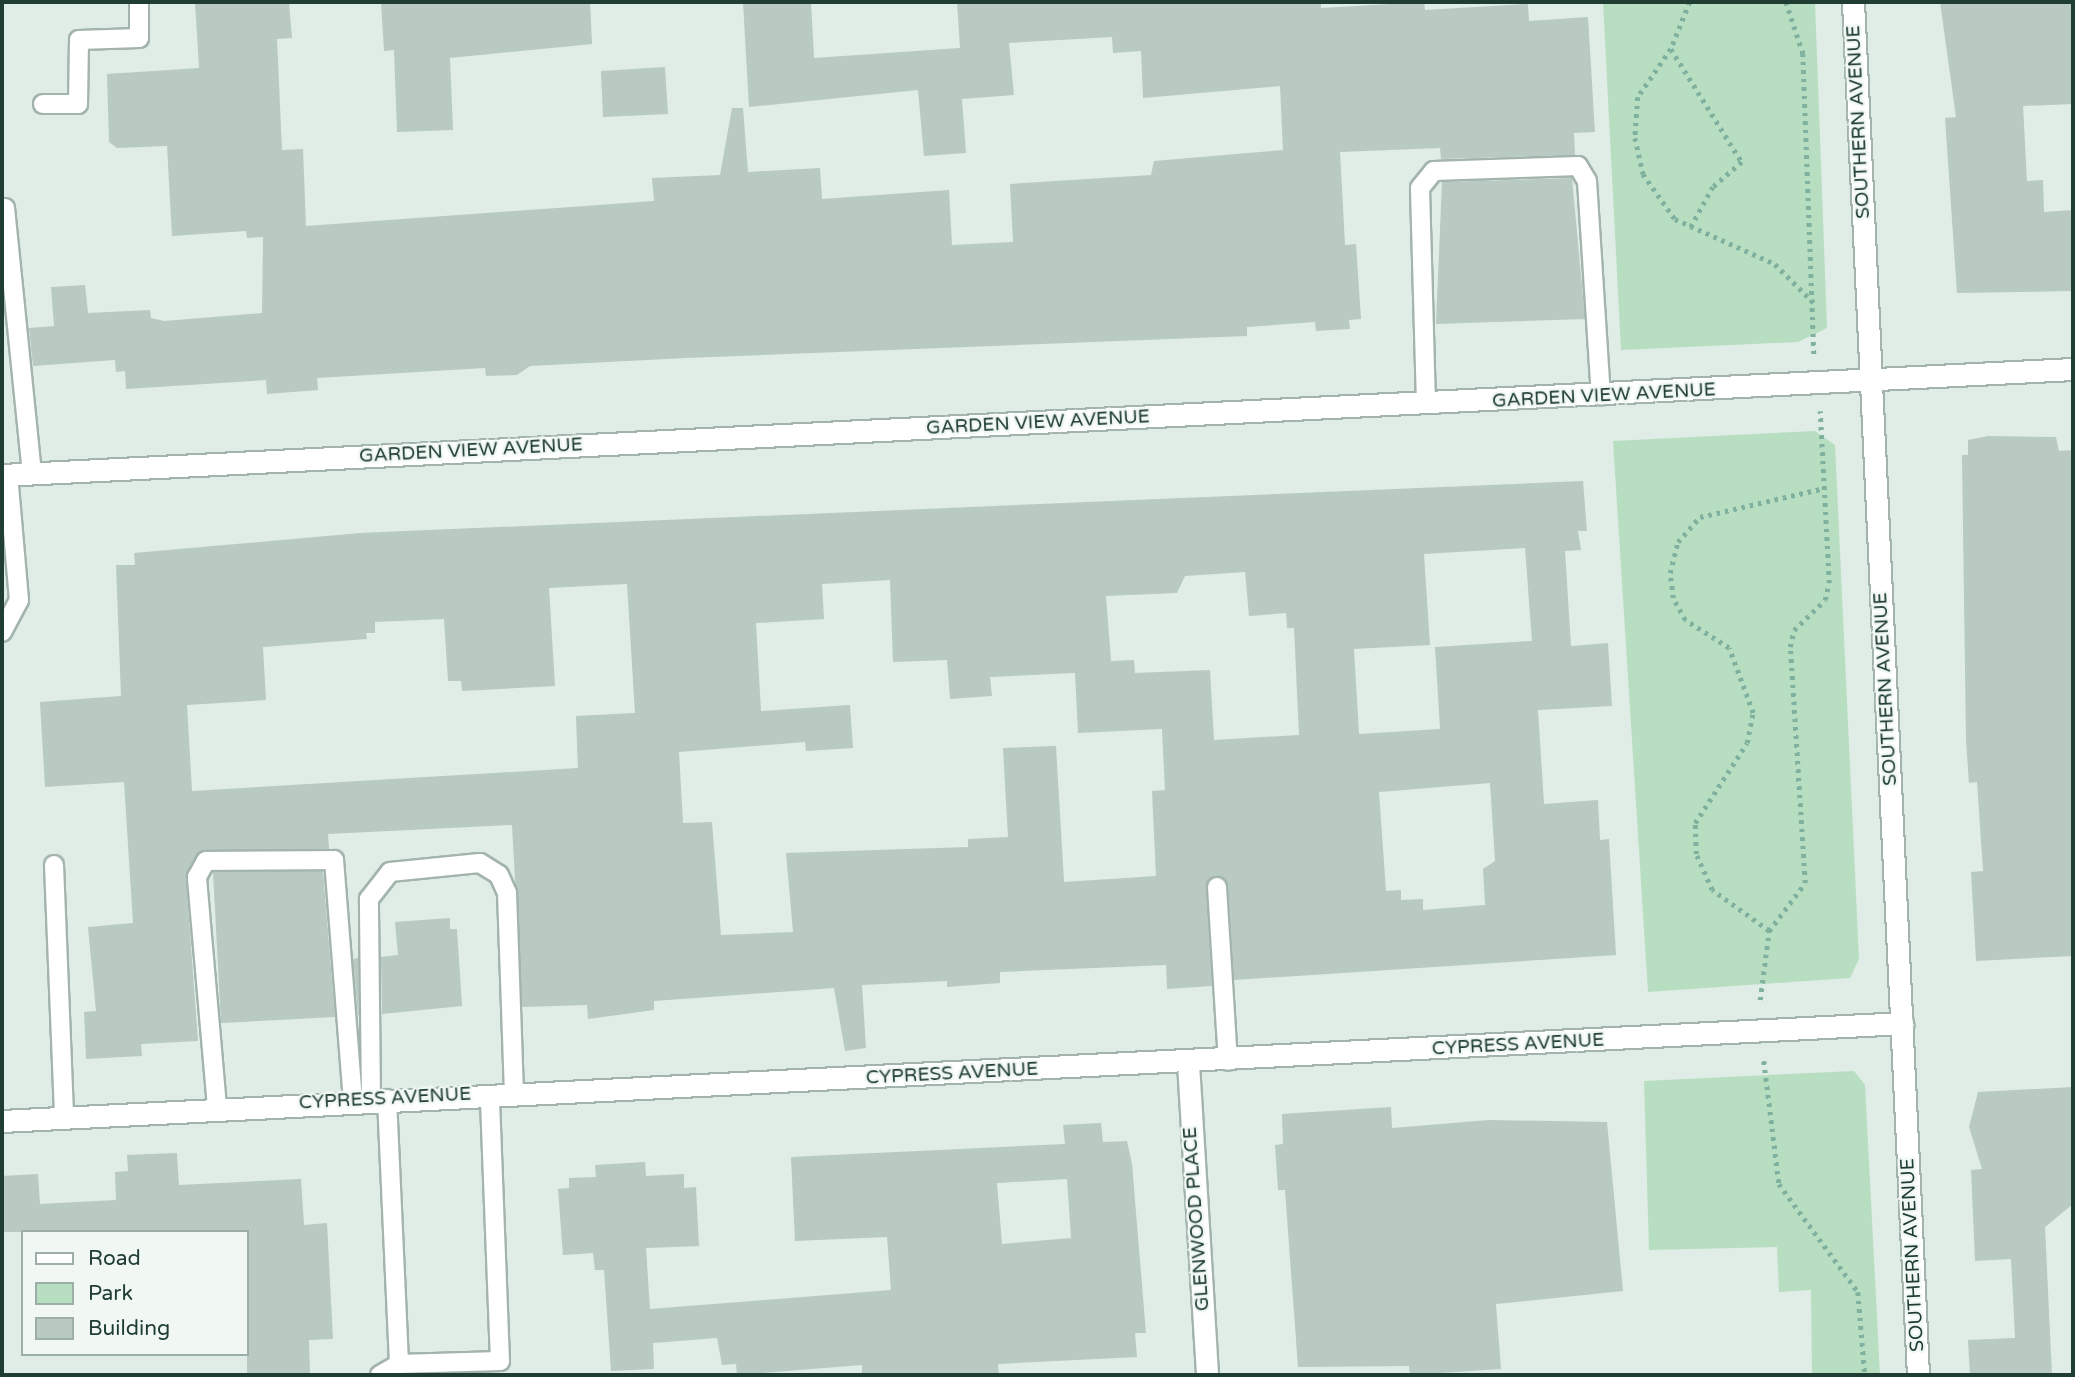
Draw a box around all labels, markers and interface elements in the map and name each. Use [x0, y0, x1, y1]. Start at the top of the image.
street label: SOUTHERN AVENUE [1843, 25, 1875, 219]
street label: GARDEN VIEW AVENUE [1492, 379, 1716, 413]
street label: GARDEN VIEW AVENUE [926, 406, 1150, 440]
street label: GARDEN VIEW AVENUE [359, 434, 583, 468]
street label: SOUTHERN AVENUE [1870, 592, 1902, 786]
street label: CYPRESS AVENUE [1431, 1029, 1605, 1061]
street label: CYPRESS AVENUE [865, 1058, 1039, 1090]
street label: CYPRESS AVENUE [298, 1083, 472, 1115]
street label: GLENWOOD PLACE [1179, 1126, 1215, 1312]
street label: SOUTHERN AVENUE [1897, 1158, 1929, 1352]
legend [21, 1230, 248, 1356]
text: Road [88, 1246, 141, 1271]
text: Park [88, 1281, 133, 1306]
text: Building [88, 1316, 170, 1341]

